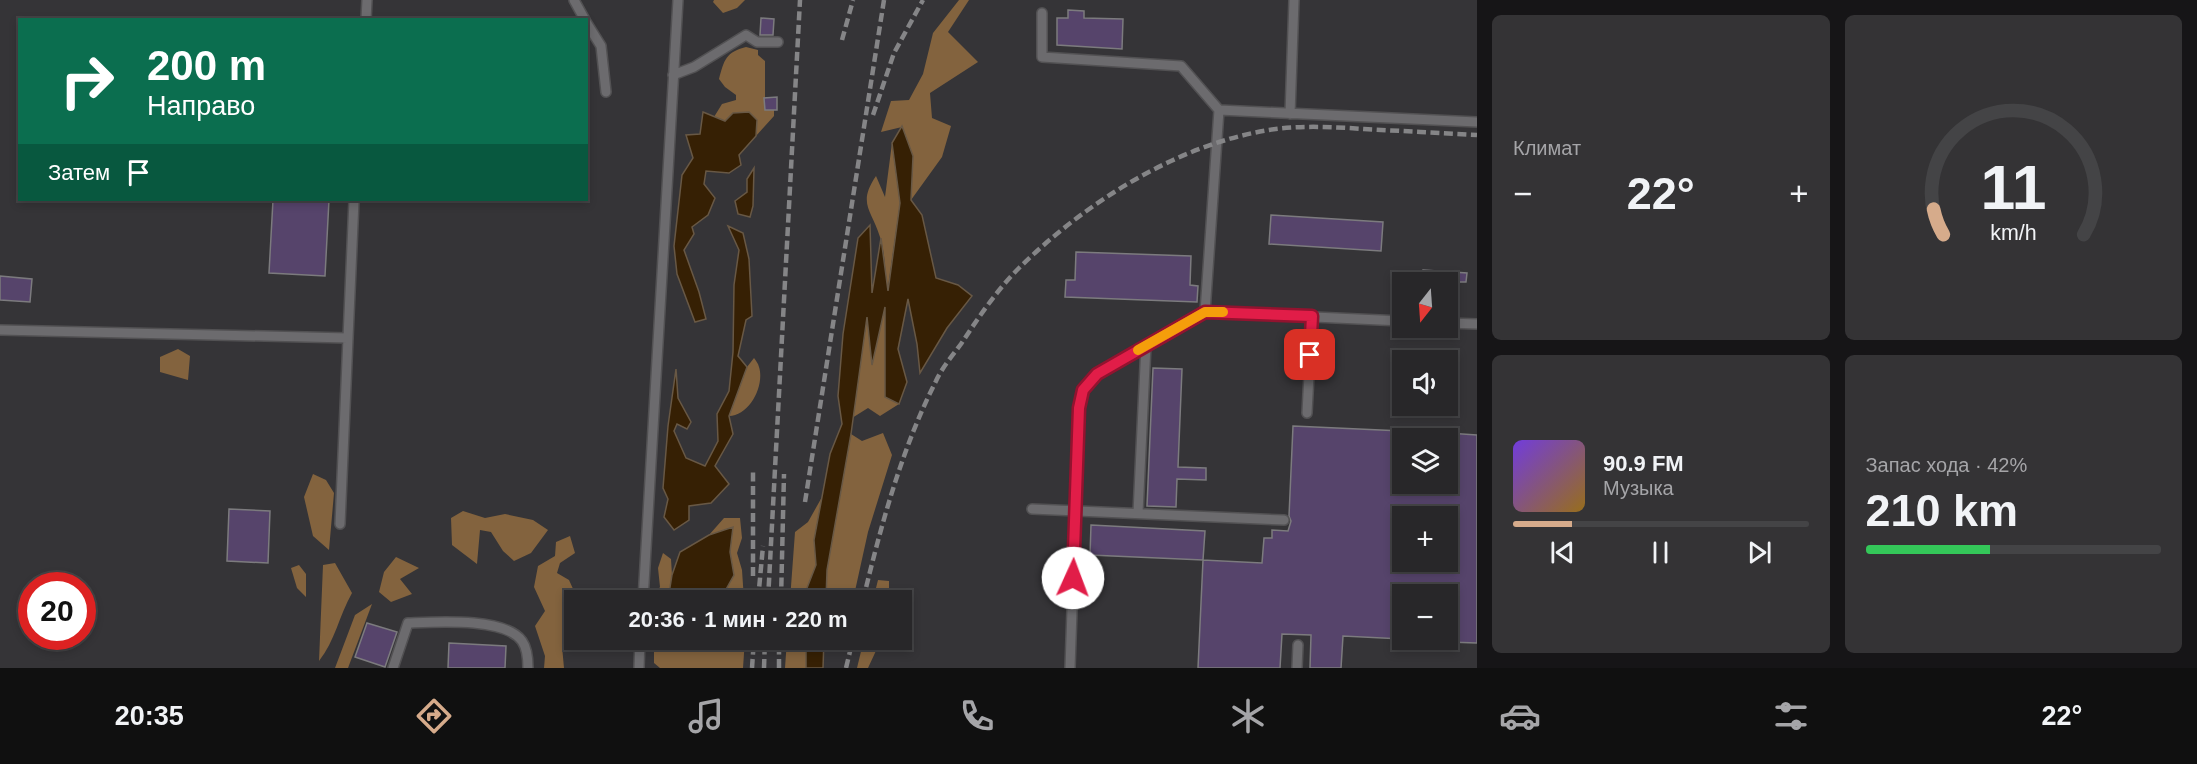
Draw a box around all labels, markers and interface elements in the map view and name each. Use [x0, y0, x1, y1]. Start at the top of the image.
icon: right [48, 42, 126, 120]
text: 200 m [147, 42, 266, 89]
text: Направо [147, 91, 255, 121]
text: Климат [1513, 137, 1581, 159]
text: 11 [1980, 153, 2046, 222]
icon: arrive [122, 156, 155, 189]
text: Затем [48, 160, 110, 185]
text: 22° [1627, 168, 1695, 219]
text: − [1513, 175, 1532, 212]
text: + [1789, 175, 1809, 212]
text: km/h [1990, 221, 2036, 245]
north arrow [1392, 272, 1458, 338]
map controls [1392, 272, 1458, 650]
pin [1284, 329, 1335, 380]
icon: arrive [1293, 338, 1326, 371]
button: sound [1392, 350, 1458, 416]
button: layers [1392, 428, 1458, 494]
text: 90.9 FM [1603, 451, 1684, 476]
text: Запас хода · 42% [1866, 454, 2027, 476]
text: Музыка [1603, 477, 1674, 499]
text: 210 km [1866, 485, 2018, 536]
button: + [1392, 506, 1458, 572]
icon: previous [1546, 536, 1579, 569]
icon: pause [1644, 536, 1677, 569]
icon: next [1743, 536, 1776, 569]
position arrow [1041, 546, 1105, 610]
speed limit sign: 20 [18, 572, 96, 650]
button: − [1392, 584, 1458, 650]
text: 20:36 · 1 мин · 220 m [628, 607, 848, 632]
icon: directions [413, 695, 455, 737]
icon: music [685, 695, 727, 737]
icon: phone [956, 695, 998, 737]
icon: climate [1227, 695, 1269, 737]
icon: car [1499, 695, 1541, 737]
icon: filters [1770, 695, 1812, 737]
text: 20:35 [115, 701, 184, 731]
text: 22° [2041, 701, 2082, 731]

